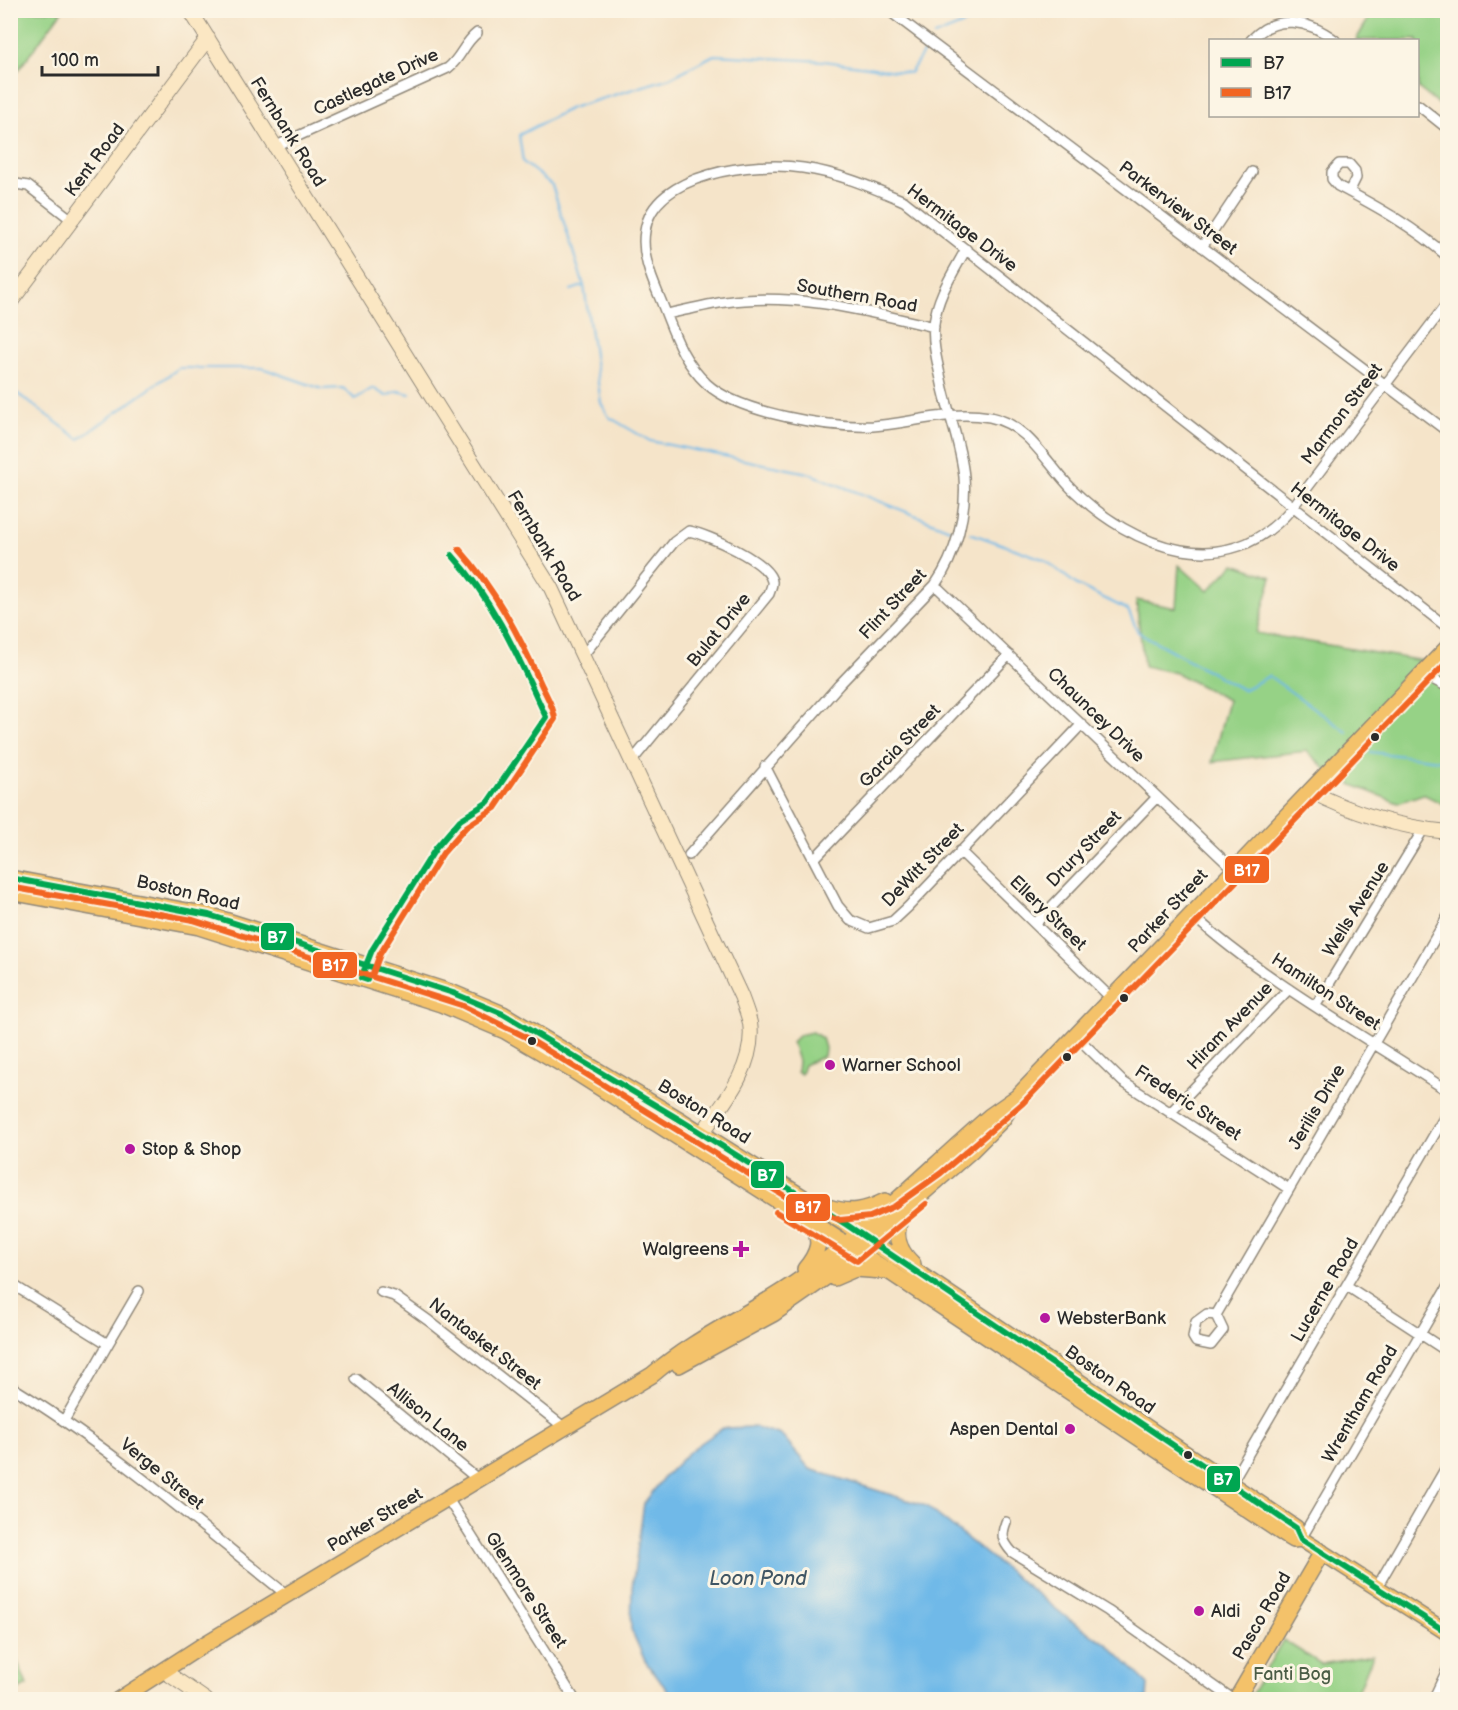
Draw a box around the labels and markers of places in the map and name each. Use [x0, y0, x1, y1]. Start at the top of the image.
unlabelled marker [1369, 731, 1381, 743]
unlabelled marker [1118, 992, 1130, 1004]
unlabelled marker [526, 1035, 538, 1047]
unlabelled marker [1061, 1051, 1073, 1063]
place label: Warner School [842, 1055, 961, 1076]
marker: Warner School [823, 1058, 837, 1072]
place label: Stop & Shop [142, 1139, 241, 1160]
marker: Stop & Shop [123, 1142, 137, 1156]
place label: Walgreens [643, 1239, 729, 1260]
marker: Walgreens [734, 1242, 748, 1256]
place label: WebsterBank [1057, 1308, 1166, 1329]
marker: WebsterBank [1038, 1311, 1052, 1325]
place label: Aspen Dental [950, 1419, 1058, 1440]
marker: Aspen Dental [1063, 1422, 1077, 1436]
unlabelled marker [1182, 1449, 1194, 1461]
place label: Aldi [1211, 1601, 1240, 1622]
marker: Aldi [1192, 1604, 1206, 1618]

